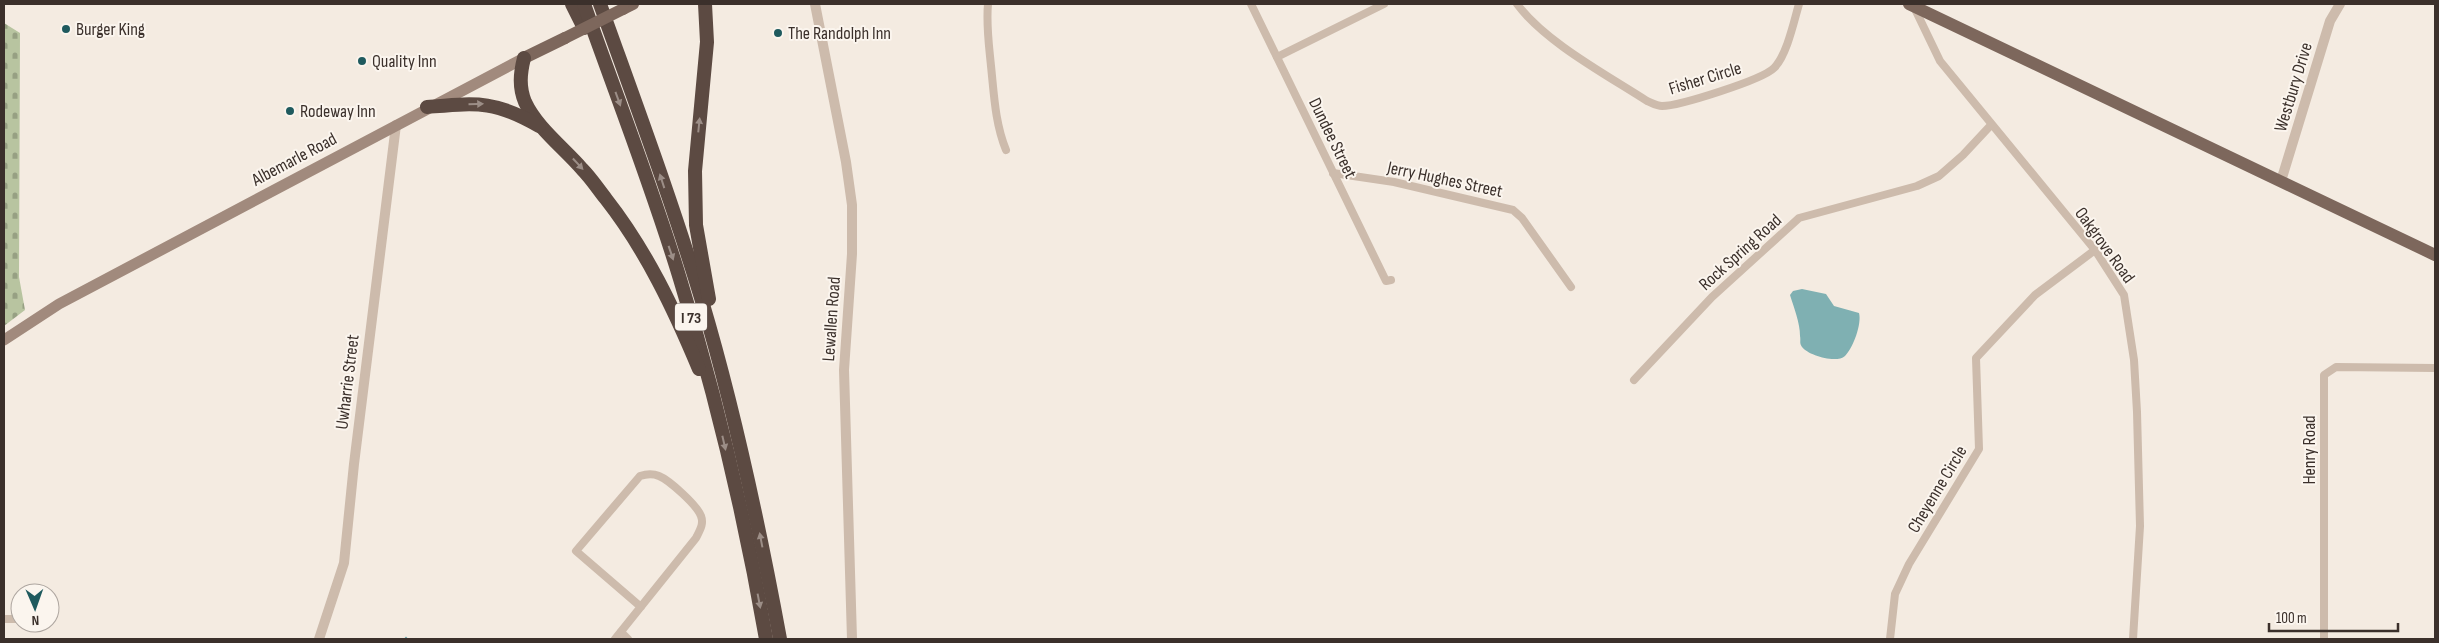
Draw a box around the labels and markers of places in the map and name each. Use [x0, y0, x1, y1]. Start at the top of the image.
place label: Burger King [76, 19, 145, 40]
marker: Burger King [60, 23, 72, 35]
place label: The Randolph Inn [788, 23, 891, 44]
marker: The Randolph Inn [772, 27, 784, 39]
place label: Quality Inn [372, 51, 437, 72]
marker: Quality Inn [356, 55, 368, 67]
place label: Rodeway Inn [300, 101, 376, 122]
marker: Rodeway Inn [284, 105, 296, 117]

